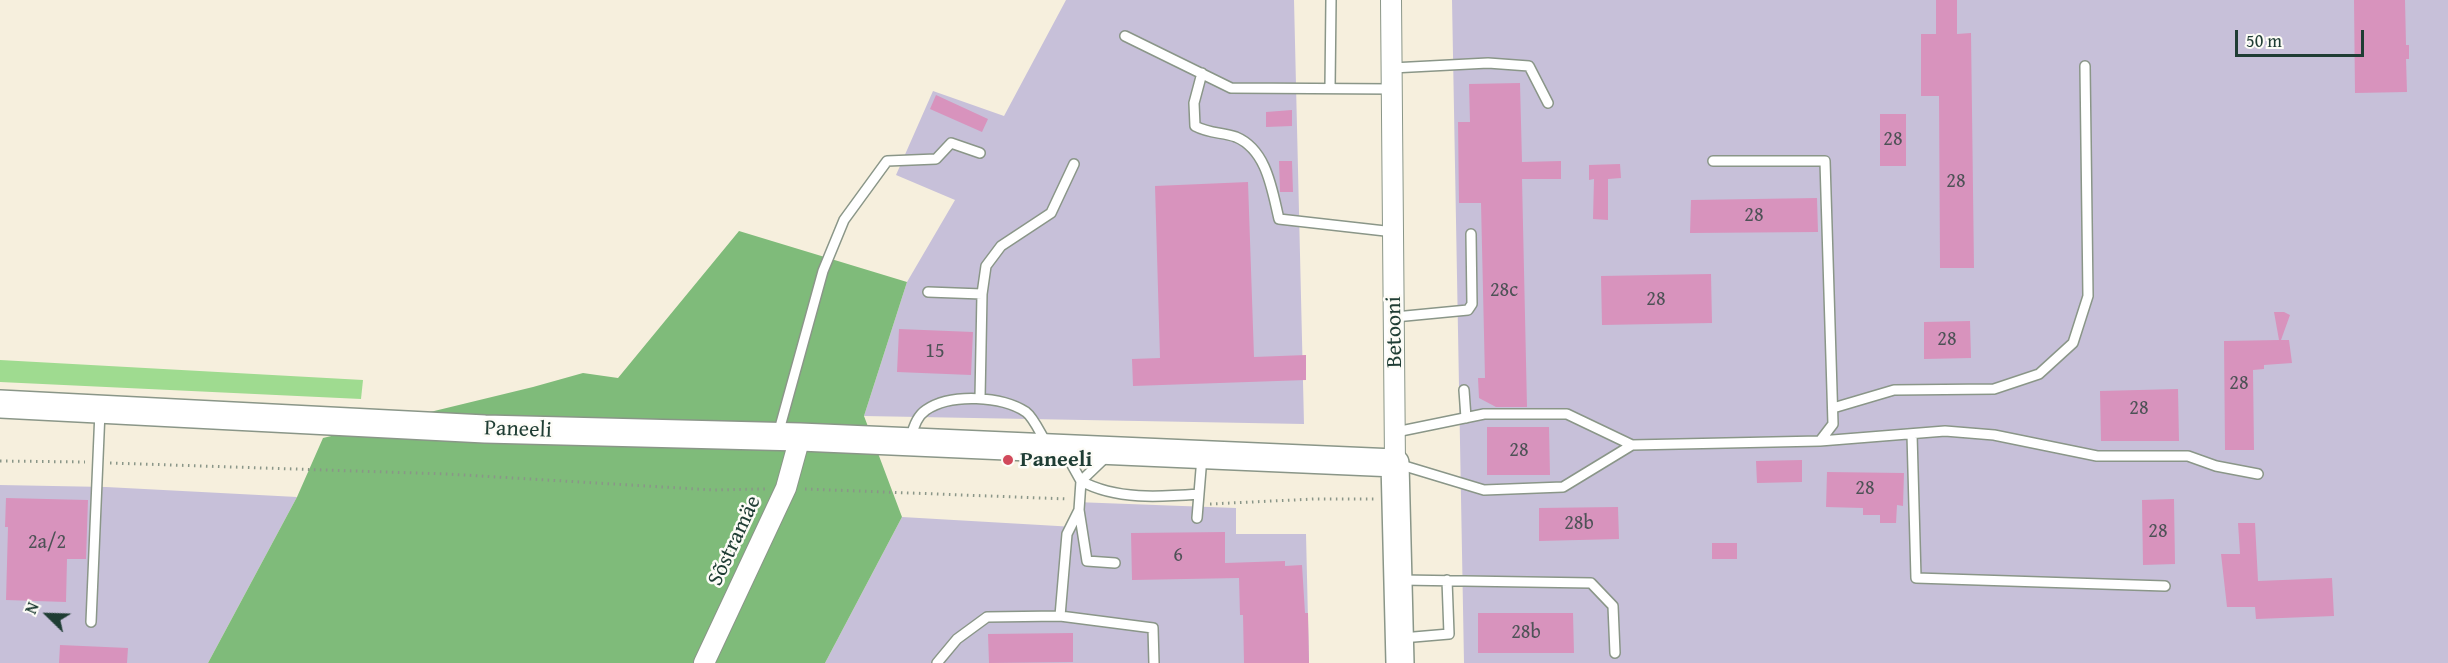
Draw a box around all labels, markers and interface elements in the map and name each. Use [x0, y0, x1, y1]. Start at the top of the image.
scale bar [2238, 18, 2367, 56]
text: 50 m [2246, 27, 2282, 54]
house number: 28 [1883, 128, 1903, 152]
house number: 28 [1946, 170, 1966, 194]
house number: 28 [1744, 204, 1764, 228]
house number: 28c [1490, 279, 1518, 303]
house number: 28 [1646, 288, 1666, 312]
street label: Betooni [1381, 296, 1409, 368]
house number: 28 [1937, 328, 1957, 352]
house number: 15 [925, 340, 945, 364]
house number: 28 [2229, 372, 2249, 396]
house number: 28 [2129, 397, 2149, 421]
street label: Paneeli [484, 416, 552, 444]
house number: 28 [1509, 439, 1529, 463]
place label: Paneeli [1020, 447, 1092, 473]
marker: Paneeli [1001, 453, 1015, 467]
house number: 28 [1855, 477, 1875, 501]
street label: Sõstramäe [703, 492, 767, 590]
house number: 28b [1564, 512, 1594, 536]
house number: 28 [2148, 520, 2168, 544]
house number: 2a/2 [28, 531, 66, 555]
house number: 6 [1173, 544, 1183, 568]
north arrow [18, 585, 78, 645]
text: N [18, 598, 45, 618]
house number: 28b [1511, 621, 1541, 645]

